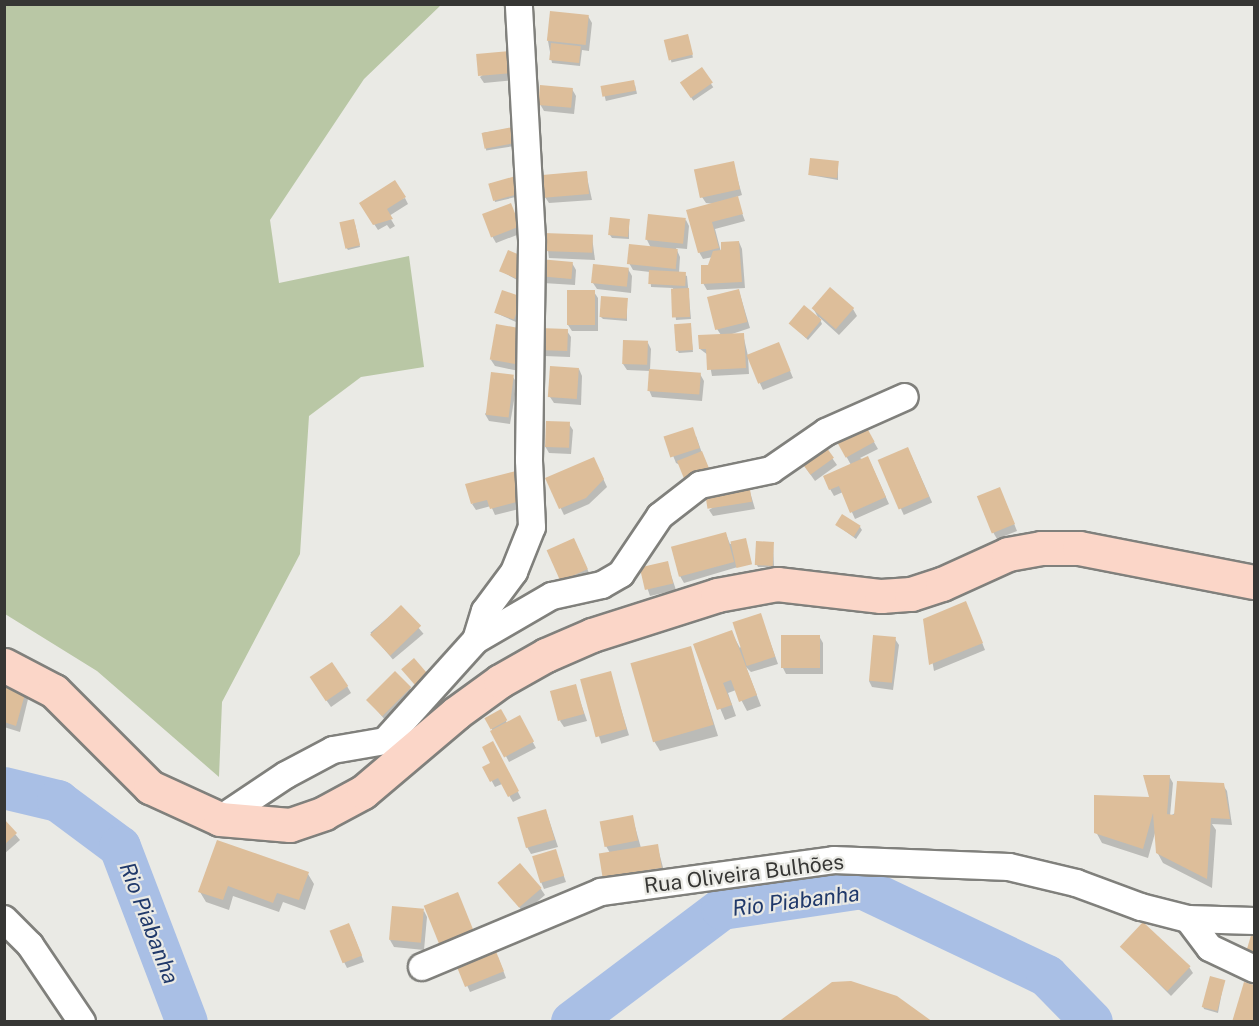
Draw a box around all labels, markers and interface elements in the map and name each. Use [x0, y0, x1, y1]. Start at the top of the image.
street label: Rua Oliveira Bulhões [643, 849, 845, 899]
water label: Rio Piabanha [114, 858, 184, 988]
water label: Rio Piabanha [731, 880, 861, 922]

